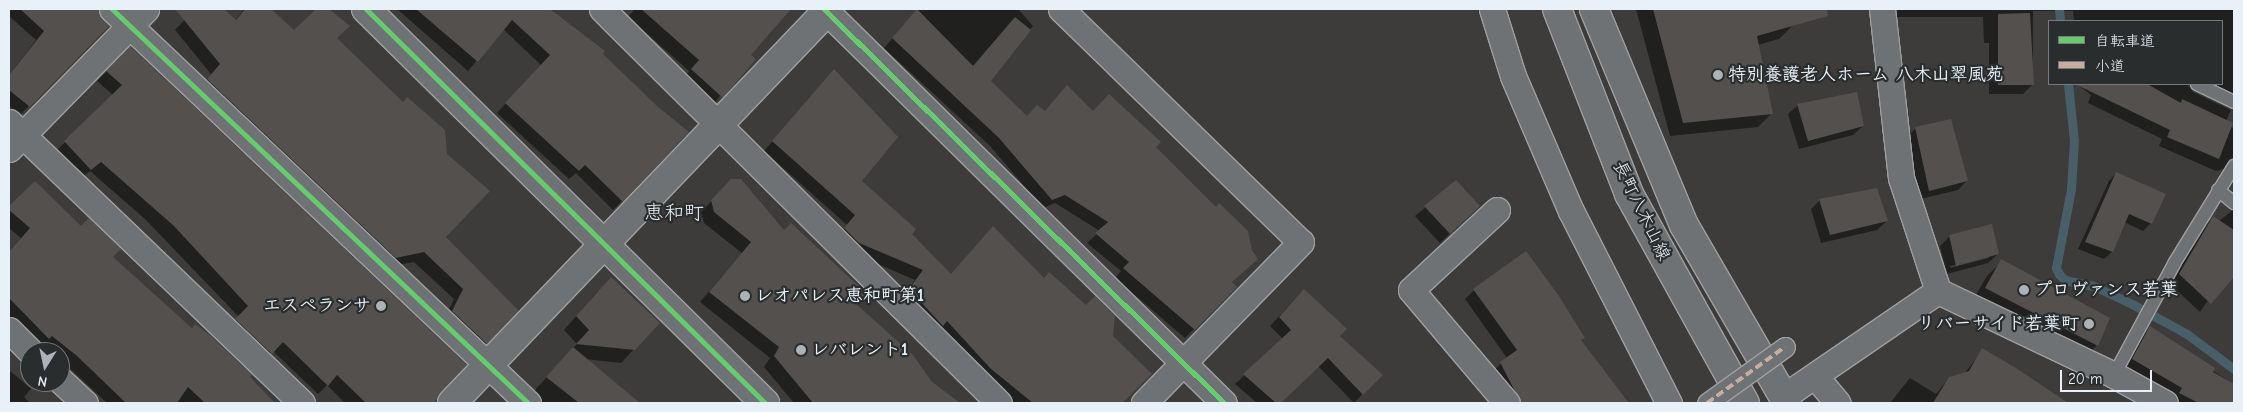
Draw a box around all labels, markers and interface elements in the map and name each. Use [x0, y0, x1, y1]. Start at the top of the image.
legend [2048, 20, 2223, 85]
text: 自転車道 [2095, 32, 2155, 50]
text: 小道 [2095, 57, 2125, 75]
place label: 特別養護老人ホーム 八木山翠風苑 [1728, 64, 2004, 86]
marker: 特別養護老人ホーム 八木山翠風苑 [1712, 69, 1724, 81]
street label: 長町八木山線 [1608, 158, 1674, 264]
district label: 恵和町 [644, 200, 704, 224]
place label: プロヴァンス若葉 [2034, 279, 2178, 301]
marker: プロヴァンス若葉 [2018, 284, 2030, 296]
place label: レオパレス恵和町第1 [755, 285, 924, 307]
marker: レオパレス恵和町第1 [739, 290, 751, 302]
place label: エスペランサ [263, 295, 371, 317]
marker: エスペランサ [375, 300, 387, 312]
place label: リバーサイド若葉町 [1917, 313, 2079, 335]
marker: リバーサイド若葉町 [2083, 318, 2095, 330]
place label: レバレント1 [811, 339, 908, 361]
north arrow [20, 342, 70, 392]
marker: レバレント1 [795, 344, 807, 356]
scale bar [2063, 360, 2156, 392]
text: 20 m [2068, 370, 2102, 388]
text: N [37, 372, 48, 390]

